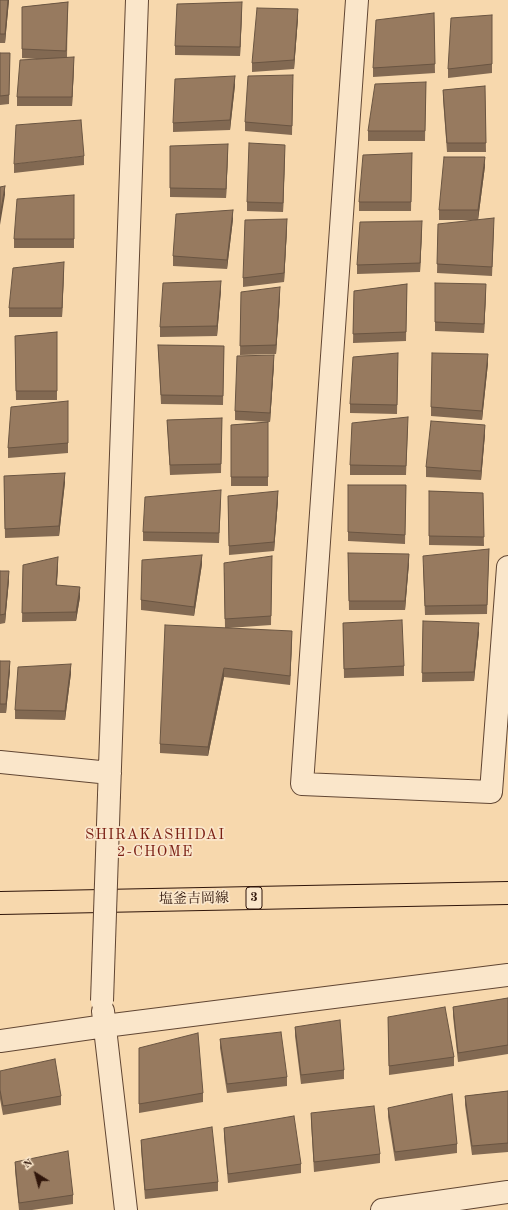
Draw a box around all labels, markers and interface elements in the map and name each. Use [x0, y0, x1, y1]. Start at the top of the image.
district label: SHIRAKASHIDAI 2-CHOME [85, 826, 225, 861]
road number: 3 [246, 887, 262, 909]
street label: 塩釜吉岡線 [159, 890, 229, 908]
north arrow [16, 1154, 56, 1194]
text: N [22, 1157, 35, 1171]

